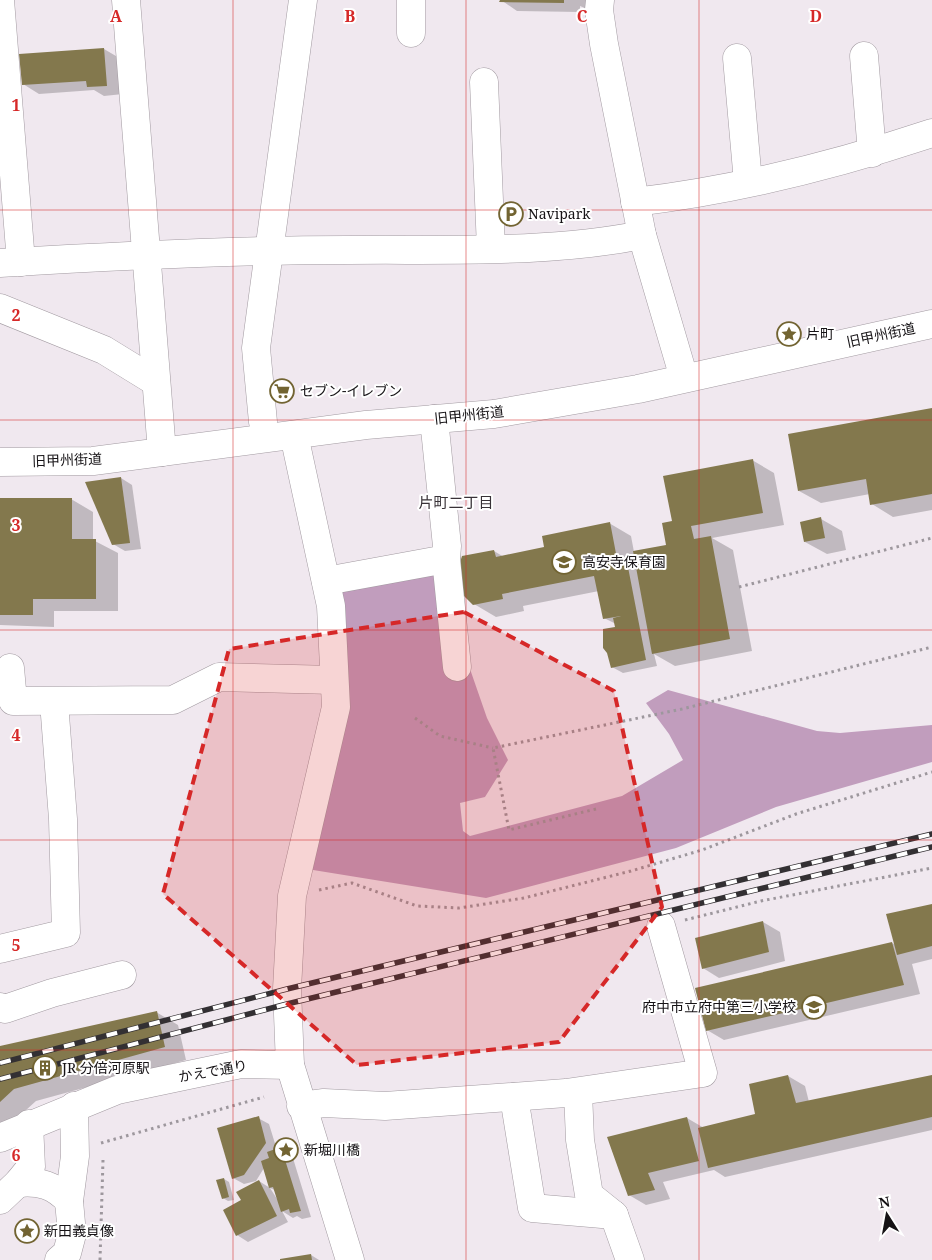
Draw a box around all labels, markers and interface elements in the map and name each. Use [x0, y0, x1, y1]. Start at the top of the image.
text: A [110, 5, 123, 27]
text: B [345, 5, 356, 27]
text: C [577, 5, 588, 27]
text: D [810, 5, 822, 27]
text: 1 [11, 94, 21, 116]
parking icon: Navipark [498, 201, 524, 227]
place label: Navipark [528, 204, 591, 223]
text: 2 [11, 304, 21, 326]
street label: 旧甲州街道 [845, 318, 917, 351]
place icon: 片町 [776, 321, 802, 347]
place label: 片町 [806, 324, 834, 343]
supermarket icon: セブン-イレブン [269, 378, 295, 404]
place label: セブン-イレブン [300, 381, 402, 400]
street label: 旧甲州街道 [433, 401, 505, 428]
street label: 旧甲州街道 [32, 449, 102, 470]
district label: 片町二丁目 [418, 492, 494, 512]
text: 3 [11, 514, 21, 536]
school or university icon: 高安寺保育園 [551, 549, 577, 575]
place label: 高安寺保育園 [582, 552, 666, 571]
text: 4 [11, 724, 21, 746]
text: 5 [11, 934, 21, 956]
school or university icon: 府中市立府中第三小学校 [801, 994, 827, 1020]
place label: 府中市立府中第三小学校 [642, 997, 796, 1016]
building icon: JR 分倍河原駅 [32, 1055, 58, 1081]
street label: かえで通り [177, 1055, 249, 1086]
place label: JR 分倍河原駅 [61, 1058, 150, 1077]
place icon: 新堀川橋 [273, 1137, 299, 1163]
place label: 新堀川橋 [304, 1140, 360, 1159]
text: 6 [11, 1144, 21, 1166]
north arrow [862, 1190, 912, 1240]
text: N [877, 1191, 892, 1212]
place icon: 新田義貞像 [14, 1218, 40, 1244]
place label: 新田義貞像 [44, 1221, 114, 1240]

